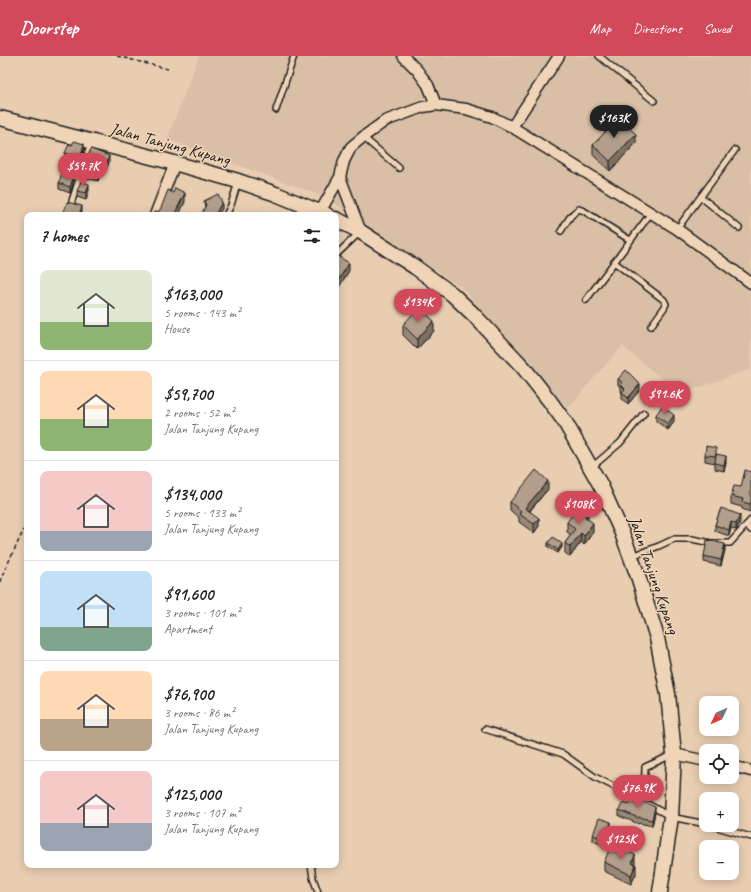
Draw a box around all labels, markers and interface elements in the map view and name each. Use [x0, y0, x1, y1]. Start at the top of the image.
text: Doorstep [20, 16, 78, 40]
text: Map [590, 20, 611, 37]
text: Directions [633, 20, 682, 37]
text: Saved [704, 20, 731, 37]
pin: $163K [586, 105, 642, 139]
text: $163K [599, 110, 629, 126]
street label: Jalan Tanjung Kupang [107, 118, 233, 170]
pin: $59.7K [50, 153, 116, 187]
text: $59.7K [67, 158, 99, 174]
icon: filters [301, 225, 323, 247]
text: 7 homes [40, 226, 88, 247]
text: $163,000 [164, 284, 221, 305]
icon: home [72, 286, 120, 334]
pin: $134K [390, 289, 446, 323]
text: $134K [403, 294, 433, 310]
text: 5 rooms · 143 m² [164, 305, 240, 321]
text: House [164, 321, 189, 337]
pin: $91.6K [632, 381, 698, 415]
text: $59,700 [164, 384, 213, 405]
text: $91.6K [649, 386, 681, 402]
icon: home [72, 387, 120, 435]
text: 2 rooms · 52 m² [164, 405, 234, 421]
text: Jalan Tanjung Kupang [164, 421, 258, 437]
text: $134,000 [164, 484, 221, 505]
icon: home [72, 487, 120, 535]
pin: $108K [551, 491, 607, 525]
text: $108K [564, 496, 594, 512]
text: 5 rooms · 133 m² [164, 505, 240, 521]
street label: Jalan Tanjung Kupang [624, 512, 684, 638]
text: Jalan Tanjung Kupang [164, 521, 258, 537]
text: $91,600 [164, 584, 213, 605]
icon: home [72, 587, 120, 635]
text: 3 rooms · 101 m² [164, 605, 240, 621]
text: Apartment [164, 621, 212, 637]
text: $76,900 [164, 684, 213, 705]
icon: home [72, 687, 120, 735]
north arrow [699, 696, 739, 736]
map controls [699, 696, 739, 880]
text: 3 rooms · 86 m² [164, 705, 234, 721]
text: Jalan Tanjung Kupang [164, 721, 258, 737]
button: locate [699, 744, 739, 784]
pin: $76.9K [605, 775, 671, 809]
text: $76.9K [622, 780, 654, 796]
text: $125,000 [164, 784, 221, 805]
icon: home [72, 787, 120, 835]
button: + [699, 792, 739, 832]
text: 3 rooms · 107 m² [164, 805, 240, 821]
text: Jalan Tanjung Kupang [164, 821, 258, 837]
pin: $125K [593, 826, 649, 860]
text: $125K [606, 831, 636, 847]
button: − [699, 840, 739, 880]

